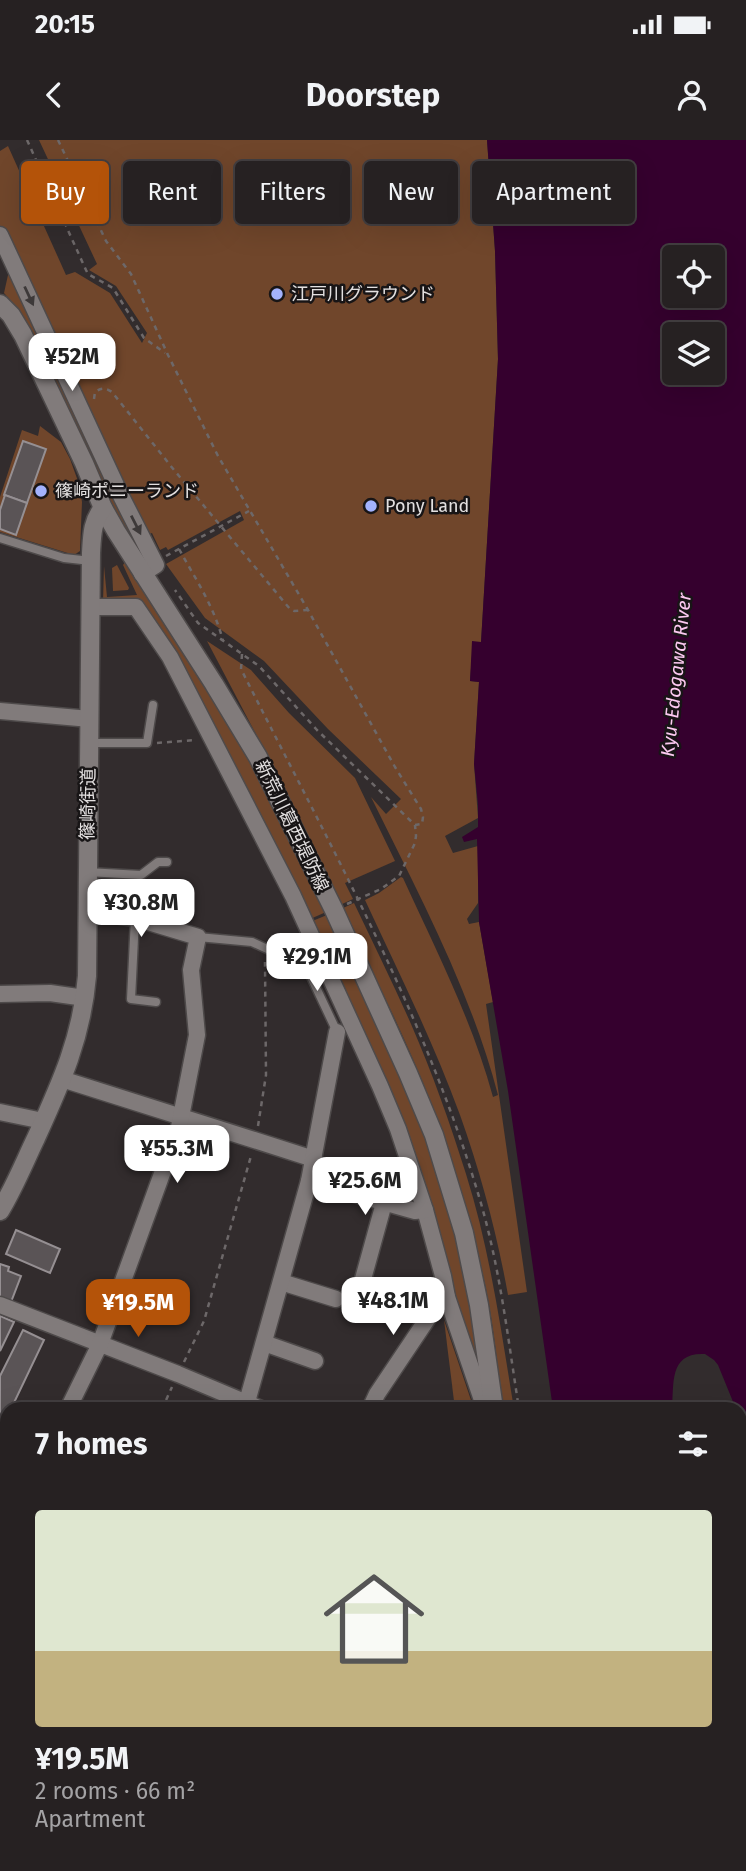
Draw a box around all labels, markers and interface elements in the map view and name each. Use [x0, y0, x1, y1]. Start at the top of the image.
text: 20:15 [35, 9, 95, 40]
icon: back [35, 76, 73, 114]
text: Doorstep [306, 76, 440, 114]
icon: person [673, 76, 711, 114]
chip: Buy [21, 161, 109, 224]
chip: Rent [123, 161, 221, 224]
chip: Filters [235, 161, 350, 224]
chip: New [364, 161, 458, 224]
chip: Apartment [472, 161, 635, 224]
map controls [662, 245, 725, 385]
button: locate [662, 245, 725, 308]
place label: 江戸川グラウンド [291, 283, 435, 305]
one-way arrow [23, 286, 35, 306]
marker: 江戸川グラウンド [269, 286, 285, 302]
button: layers [662, 322, 725, 385]
pin: ¥52M [31, 334, 113, 393]
text: ¥52M [45, 342, 99, 370]
place label: 篠崎ポニーランド [55, 480, 199, 502]
marker: 篠崎ポニーランド [33, 483, 49, 499]
place label: Pony Land [385, 495, 469, 517]
marker: Pony Land [363, 498, 379, 514]
one-way arrow [130, 515, 141, 535]
water label: Kyu-Edogawa River [656, 591, 696, 758]
street label: 新荒川葛西堤防線 [251, 756, 333, 896]
street label: 篠崎街道 [76, 768, 100, 840]
pin: ¥30.8M [84, 880, 198, 939]
text: ¥30.8M [103, 888, 179, 916]
pin: ¥29.1M [260, 934, 374, 993]
text: ¥29.1M [282, 942, 352, 970]
pin: ¥55.3M [120, 1126, 234, 1185]
text: ¥55.3M [140, 1134, 214, 1162]
pin: ¥25.6M [308, 1158, 422, 1217]
text: ¥25.6M [328, 1166, 402, 1194]
pin: ¥48.1M [336, 1278, 450, 1337]
pin: ¥19.5M [81, 1280, 195, 1339]
text: ¥48.1M [358, 1286, 428, 1314]
text: ¥19.5M [102, 1288, 174, 1316]
icon: filters [674, 1425, 712, 1463]
text: 7 homes [35, 1426, 147, 1462]
icon: home [311, 1556, 437, 1682]
text: ¥19.5M [35, 1741, 129, 1777]
text: 2 rooms · 66 m² [35, 1777, 195, 1805]
text: Apartment [35, 1805, 145, 1833]

